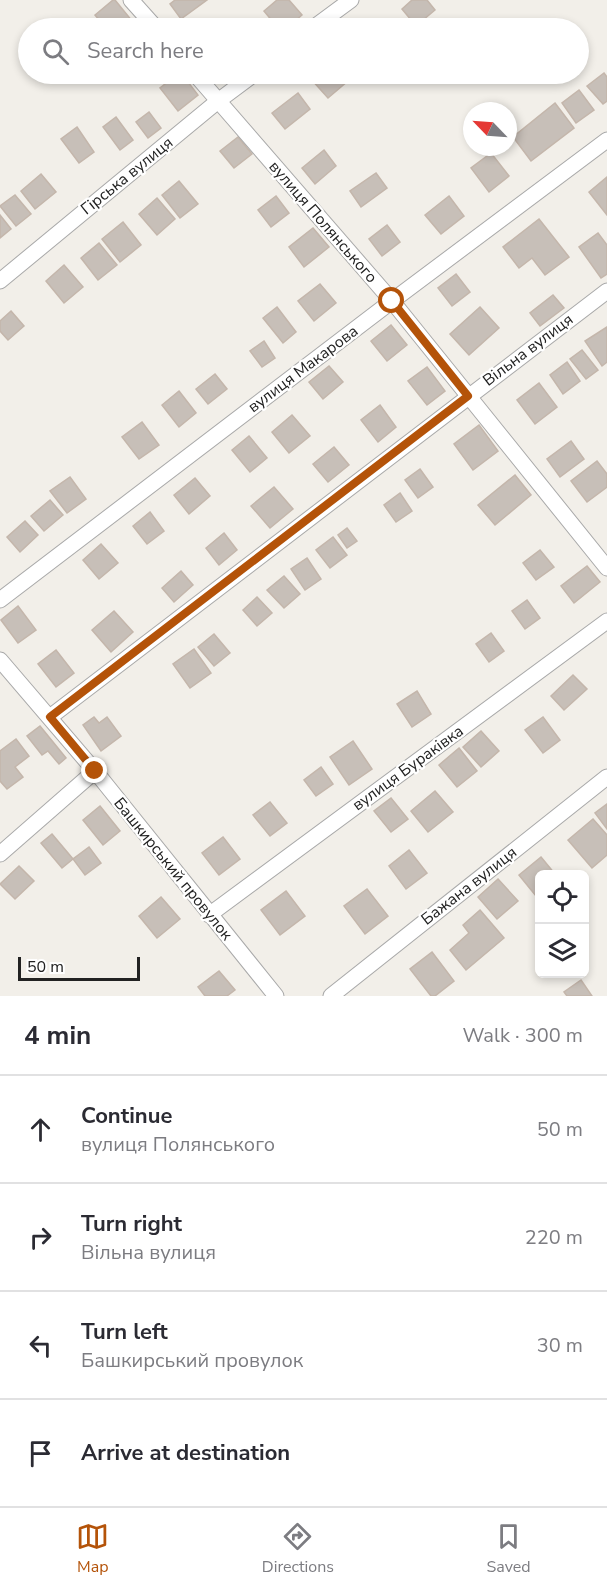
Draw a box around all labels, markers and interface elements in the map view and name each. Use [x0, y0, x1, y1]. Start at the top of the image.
search box [18, 18, 589, 84]
icon: search [39, 35, 72, 68]
text: Search here [87, 36, 204, 66]
north arrow [463, 102, 517, 156]
street label: Гірська вулиця [76, 132, 178, 220]
street label: вулиця Полянського [264, 156, 382, 288]
route start [378, 287, 404, 313]
street label: Вільна вулиця [478, 309, 578, 391]
street label: вулиця Макарова [243, 320, 363, 418]
street label: вулиця Бураківка [348, 720, 468, 816]
route end [81, 757, 107, 783]
street label: Башкирський провулок [109, 793, 238, 945]
street label: Бажана вулиця [417, 842, 521, 930]
map controls [535, 870, 589, 978]
button: locate [535, 870, 589, 924]
button: layers [535, 924, 589, 978]
scale bar [18, 954, 140, 982]
text: 50 m [27, 956, 64, 978]
text: 4 min [24, 1018, 91, 1053]
text: Walk · 300 m [463, 1022, 583, 1049]
text: Continue [81, 1101, 172, 1131]
icon: ahead [24, 1113, 57, 1146]
text: 50 m [537, 1116, 583, 1143]
text: вулиця Полянського [81, 1131, 275, 1158]
text: Turn right [81, 1209, 182, 1239]
icon: right [24, 1221, 57, 1254]
text: 220 m [525, 1224, 583, 1251]
text: Вільна вулиця [81, 1239, 216, 1266]
text: Turn left [81, 1317, 168, 1347]
icon: left [24, 1329, 57, 1362]
text: 30 m [537, 1332, 583, 1359]
text: Башкирський провулок [81, 1347, 303, 1374]
icon: arrive [24, 1437, 57, 1470]
text: Arrive at destination [81, 1438, 290, 1468]
tab: Map [76, 1520, 109, 1578]
tab: Directions [262, 1520, 334, 1578]
tab: Saved [487, 1520, 531, 1578]

